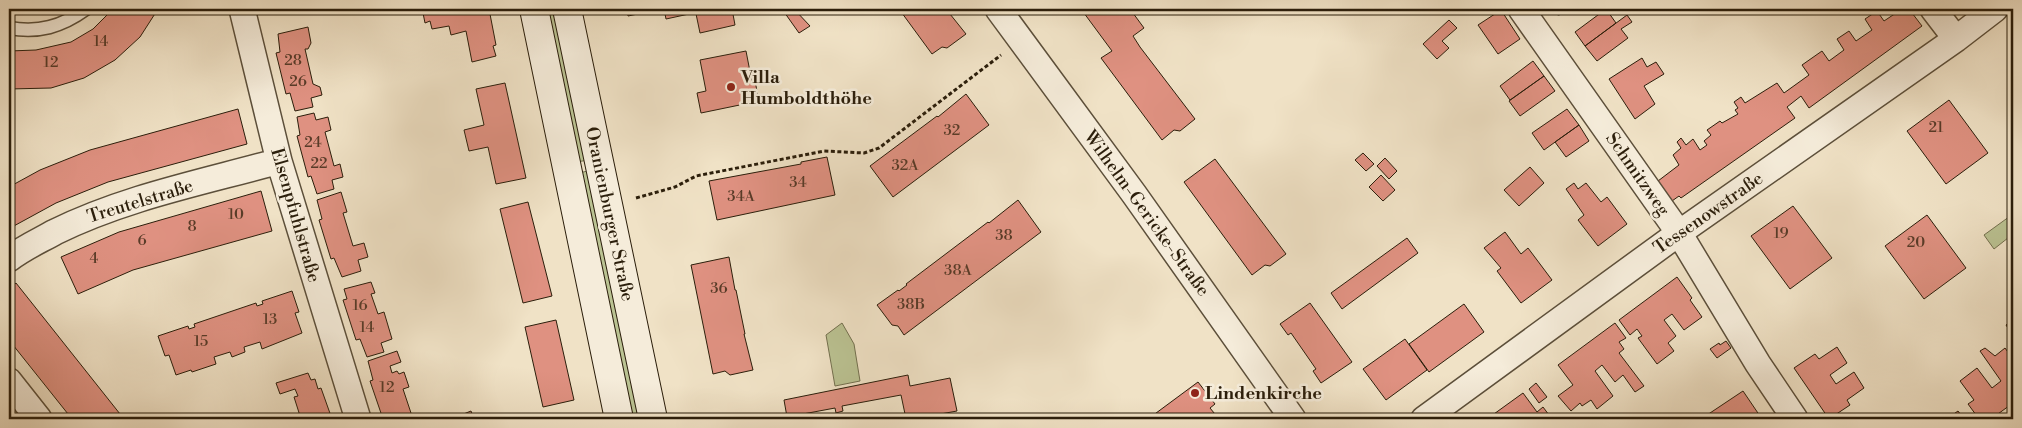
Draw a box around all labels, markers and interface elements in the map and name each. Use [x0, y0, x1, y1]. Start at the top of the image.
house number: 14 [94, 32, 108, 51]
house number: 28 [284, 51, 302, 70]
house number: 12 [43, 53, 59, 72]
place label: Villa Humboldthöhe [740, 66, 872, 110]
house number: 26 [289, 72, 307, 91]
marker: Villa Humboldthöhe [725, 81, 737, 93]
house number: 21 [1928, 118, 1944, 137]
house number: 32 [944, 121, 960, 140]
street label: Oranienburger Straße [580, 125, 639, 304]
street label: Wilhelm-Gericke-Straße [1078, 125, 1215, 301]
street label: Schmitzweg [1600, 128, 1675, 221]
house number: 24 [304, 133, 322, 152]
street label: Elsenpfuhlstraße [265, 145, 326, 285]
house number: 22 [310, 154, 328, 173]
house number: 32A [891, 156, 919, 175]
street label: Tessenowstraße [1649, 167, 1768, 260]
house number: 34 [789, 173, 807, 192]
street label: Treutelstraße [84, 174, 196, 229]
house number: 34A [727, 187, 756, 206]
house number: 10 [228, 205, 244, 224]
house number: 8 [187, 217, 197, 236]
house number: 19 [1773, 224, 1789, 243]
house number: 38 [995, 226, 1013, 245]
house number: 6 [137, 231, 147, 250]
house number: 20 [1907, 233, 1925, 252]
house number: 4 [90, 249, 99, 268]
house number: 38A [944, 261, 973, 280]
house number: 36 [710, 279, 728, 298]
house number: 38B [897, 295, 925, 314]
house number: 16 [352, 296, 368, 315]
house number: 13 [263, 310, 277, 329]
house number: 14 [360, 318, 374, 337]
house number: 15 [194, 332, 208, 351]
house number: 12 [379, 378, 395, 397]
place label: Lindenkirche [1205, 382, 1322, 405]
marker: Lindenkirche [1189, 387, 1201, 399]

